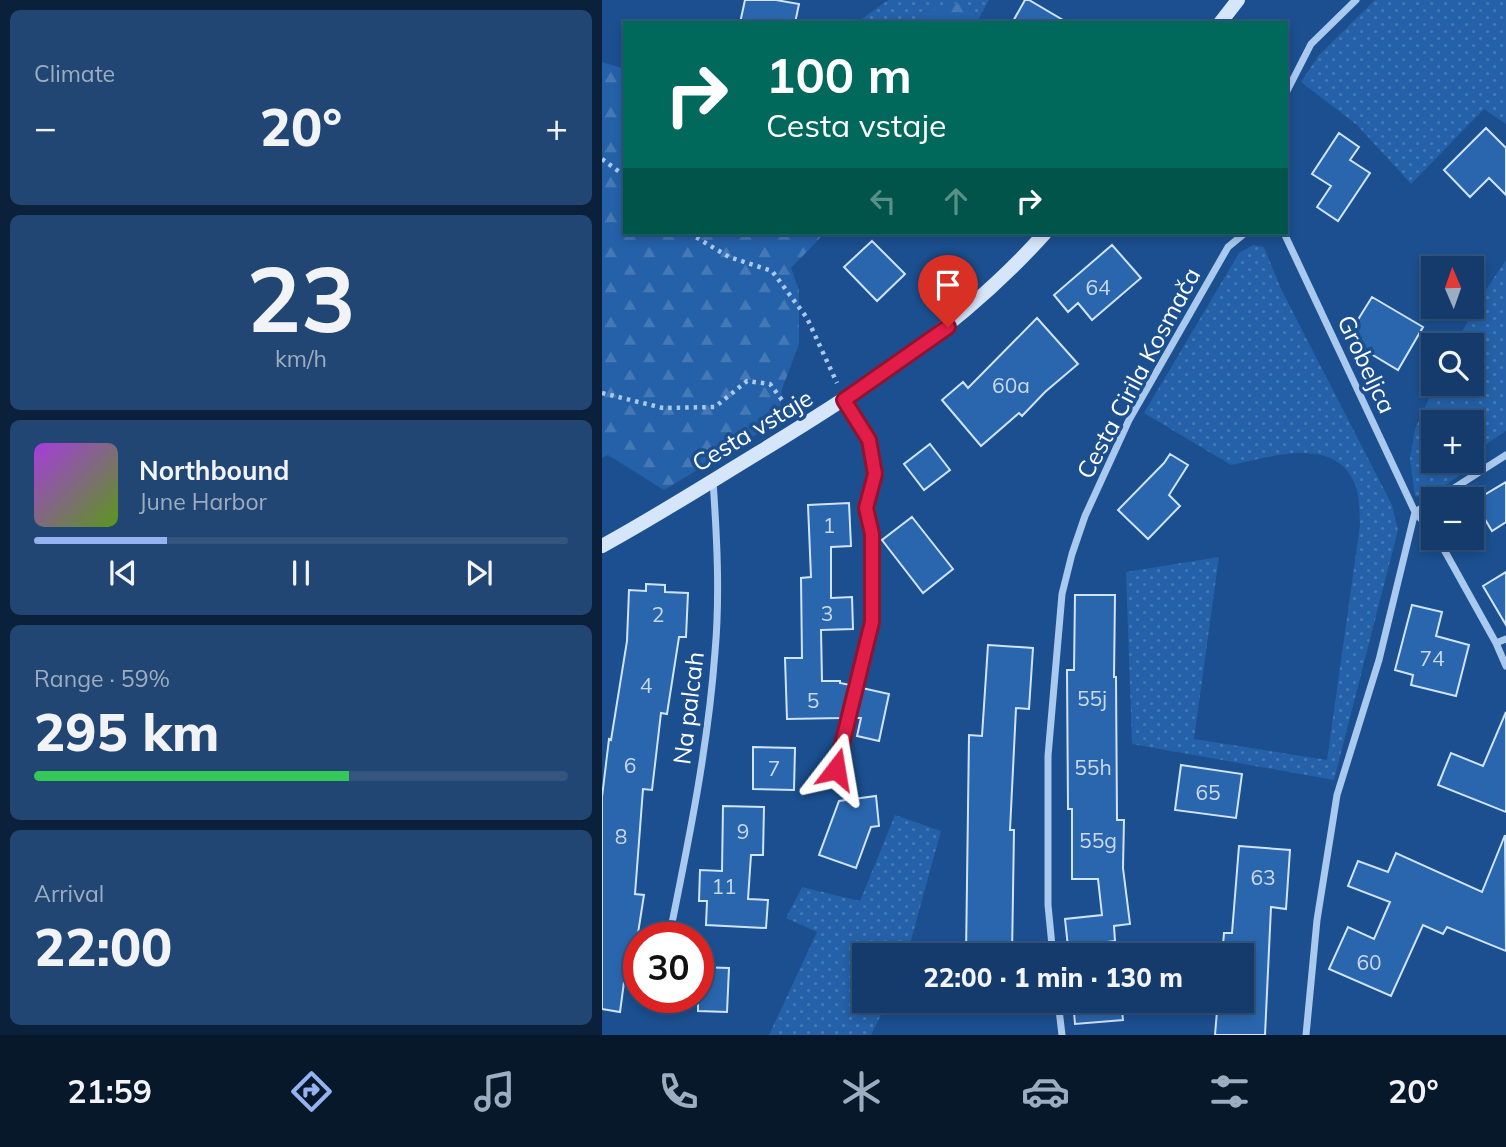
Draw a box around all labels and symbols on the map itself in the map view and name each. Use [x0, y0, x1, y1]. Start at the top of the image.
pin [918, 255, 978, 327]
north arrow [1421, 256, 1484, 318]
street label: Cesta Cirila Kosmača [1070, 262, 1206, 484]
house number: 64 [1085, 274, 1111, 300]
street label: Grobeljca [1331, 310, 1403, 418]
house number: 60a [992, 372, 1030, 398]
street label: Cesta vstaje [686, 382, 818, 478]
house number: 1 [823, 512, 835, 538]
house number: 3 [821, 600, 833, 626]
house number: 2 [652, 601, 664, 627]
house number: 74 [1419, 645, 1445, 671]
street label: Na palcah [666, 650, 710, 766]
house number: 4 [640, 672, 653, 698]
house number: 55j [1077, 685, 1107, 711]
house number: 5 [807, 687, 819, 713]
position arrow [799, 732, 873, 806]
house number: 6 [624, 752, 636, 778]
house number: 55h [1074, 754, 1112, 780]
house number: 7 [768, 755, 780, 781]
house number: 65 [1195, 779, 1221, 805]
house number: 9 [737, 818, 749, 844]
house number: 8 [615, 823, 627, 849]
house number: 55g [1079, 827, 1117, 853]
house number: 63 [1250, 864, 1276, 890]
house number: 11 [711, 873, 737, 899]
speed limit sign: 30 [623, 922, 714, 1013]
house number: 60 [1356, 949, 1382, 975]

